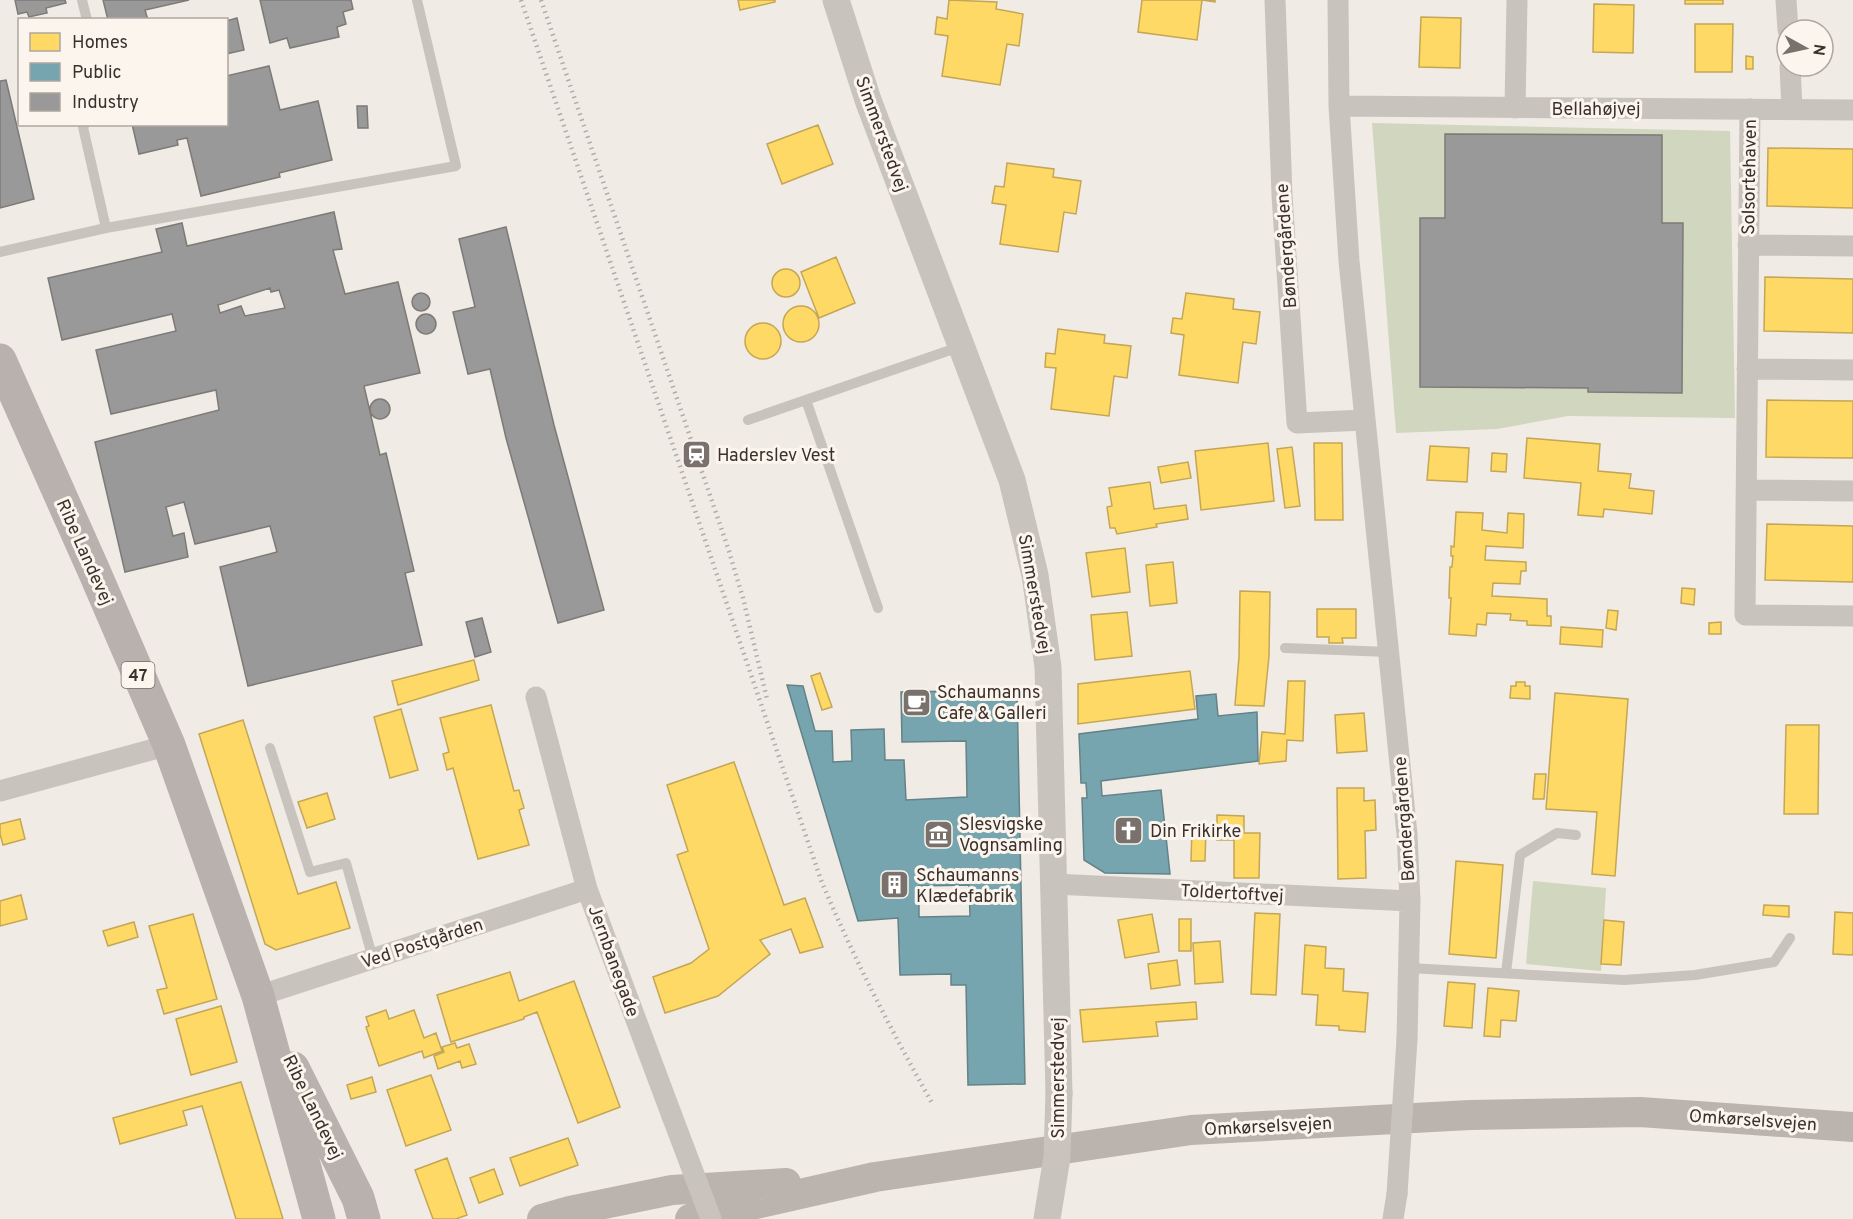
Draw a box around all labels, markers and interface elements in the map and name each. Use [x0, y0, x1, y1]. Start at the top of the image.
legend [18, 18, 228, 126]
north arrow [1775, 18, 1835, 78]
text: Homes [72, 32, 128, 55]
text: N [1807, 43, 1829, 57]
text: Public [72, 62, 122, 85]
street label: Simmerstedvej [849, 74, 912, 196]
text: Industry [72, 92, 139, 115]
street label: Bellahøjvej [1552, 99, 1640, 122]
street label: Solsortehaven [1738, 119, 1763, 235]
street label: Bøndergårdene [1272, 183, 1303, 309]
station icon: Haderslev Vest [680, 439, 712, 471]
place label: Haderslev Vest [717, 445, 835, 468]
street label: Ribe Landevej [50, 496, 117, 609]
street label: Simmerstedvej [1012, 532, 1055, 656]
road number: 47 [122, 662, 154, 688]
place label: Schaumanns Cafe & Galleri [937, 682, 1047, 726]
cafe icon: Schaumanns Cafe & Galleri [900, 686, 932, 718]
street label: Bøndergårdene [1390, 756, 1421, 882]
place label: Slesvigske Vognsamling [959, 814, 1063, 858]
church icon: Din Frikirke [1113, 815, 1145, 847]
museum icon: Slesvigske Vognsamling [922, 818, 954, 850]
place label: Din Frikirke [1150, 821, 1241, 844]
place label: Schaumanns Klædefabrik [916, 865, 1019, 909]
building icon: Schaumanns Klædefabrik [879, 869, 911, 901]
street label: Toldertoftvej [1180, 880, 1284, 909]
street label: Jernbanegade [582, 903, 643, 1020]
street label: Ved Postgården [359, 914, 486, 975]
street label: Simmerstedvej [1048, 1017, 1071, 1139]
street label: Ribe Landevej [276, 1051, 347, 1164]
street label: Omkørselsvejen [1688, 1106, 1818, 1137]
street label: Omkørselsvejen [1203, 1113, 1333, 1142]

